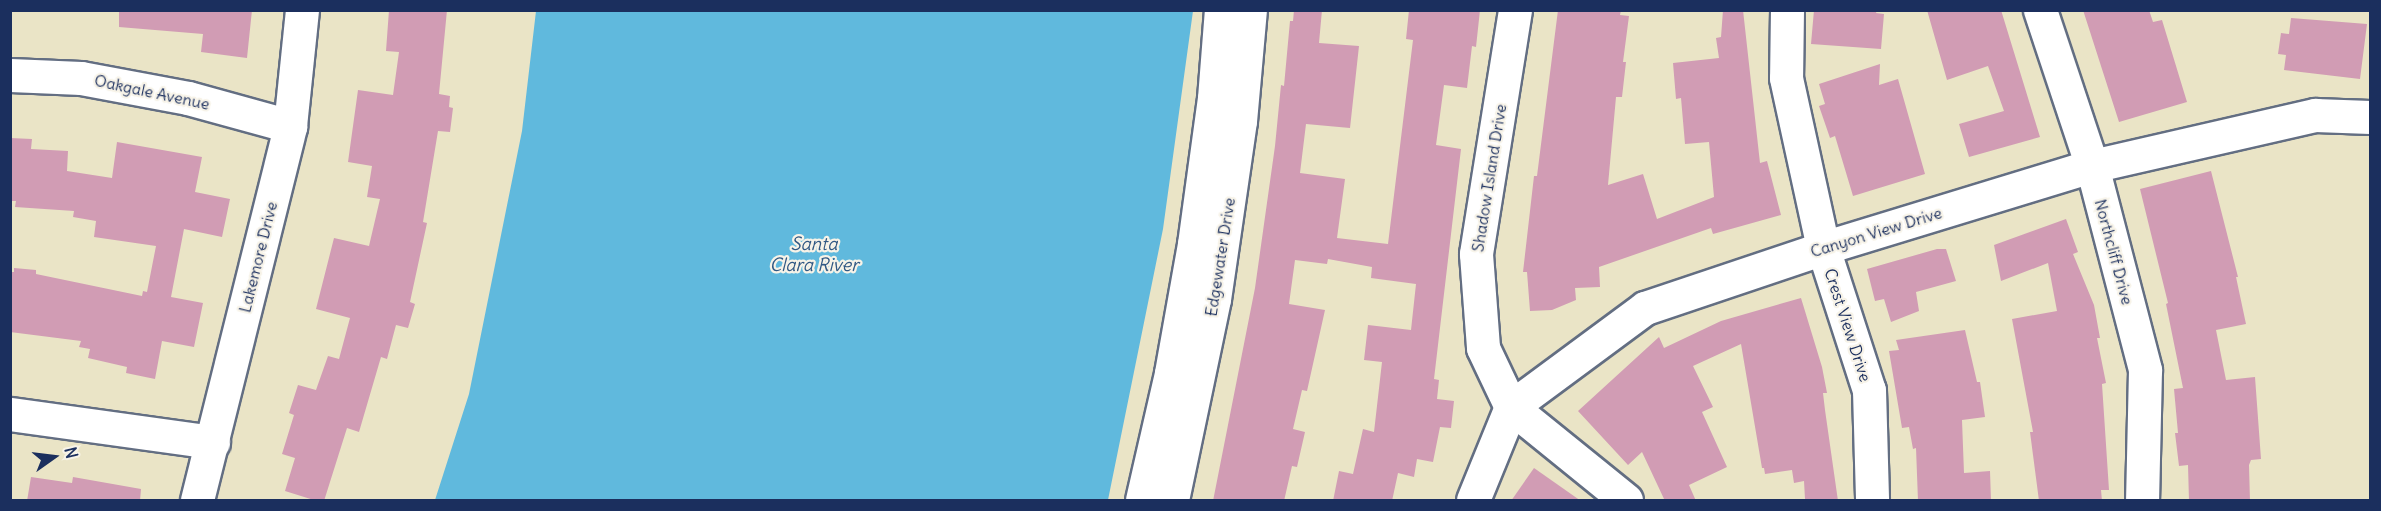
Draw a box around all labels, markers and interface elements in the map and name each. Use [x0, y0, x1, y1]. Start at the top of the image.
street label: Oakgale Avenue [93, 70, 211, 114]
street label: Shadow Island Drive [1468, 103, 1510, 253]
street label: Edgewater Drive [1201, 196, 1239, 318]
street label: Northcliff Drive [2091, 197, 2137, 307]
street label: Lakemore Drive [235, 200, 281, 314]
street label: Canyon View Drive [1808, 203, 1944, 261]
water label: Santa Clara River [769, 234, 859, 276]
street label: Crest View Drive [1821, 266, 1875, 384]
north arrow [24, 427, 84, 487]
text: N [60, 445, 83, 460]

